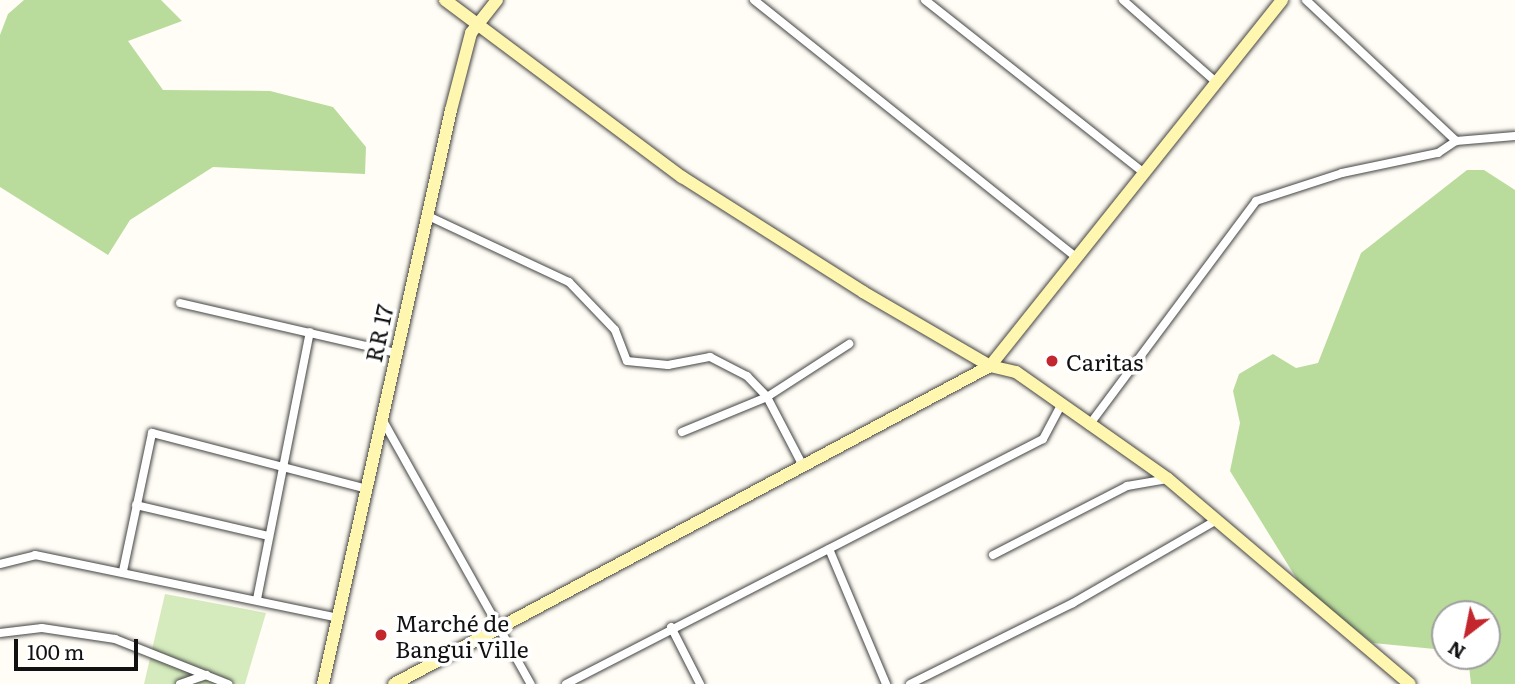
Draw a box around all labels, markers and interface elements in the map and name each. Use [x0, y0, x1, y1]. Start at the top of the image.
street label: RR 17 [358, 302, 398, 364]
place label: Caritas [1066, 347, 1144, 375]
marker: Caritas [1044, 353, 1060, 369]
north arrow [1431, 600, 1501, 670]
place label: Marché de Bangui Ville [395, 608, 529, 662]
scale bar [18, 624, 142, 668]
marker: Marché de Bangui Ville [373, 627, 389, 643]
text: 100 m [27, 635, 84, 666]
text: N [1442, 635, 1470, 667]

